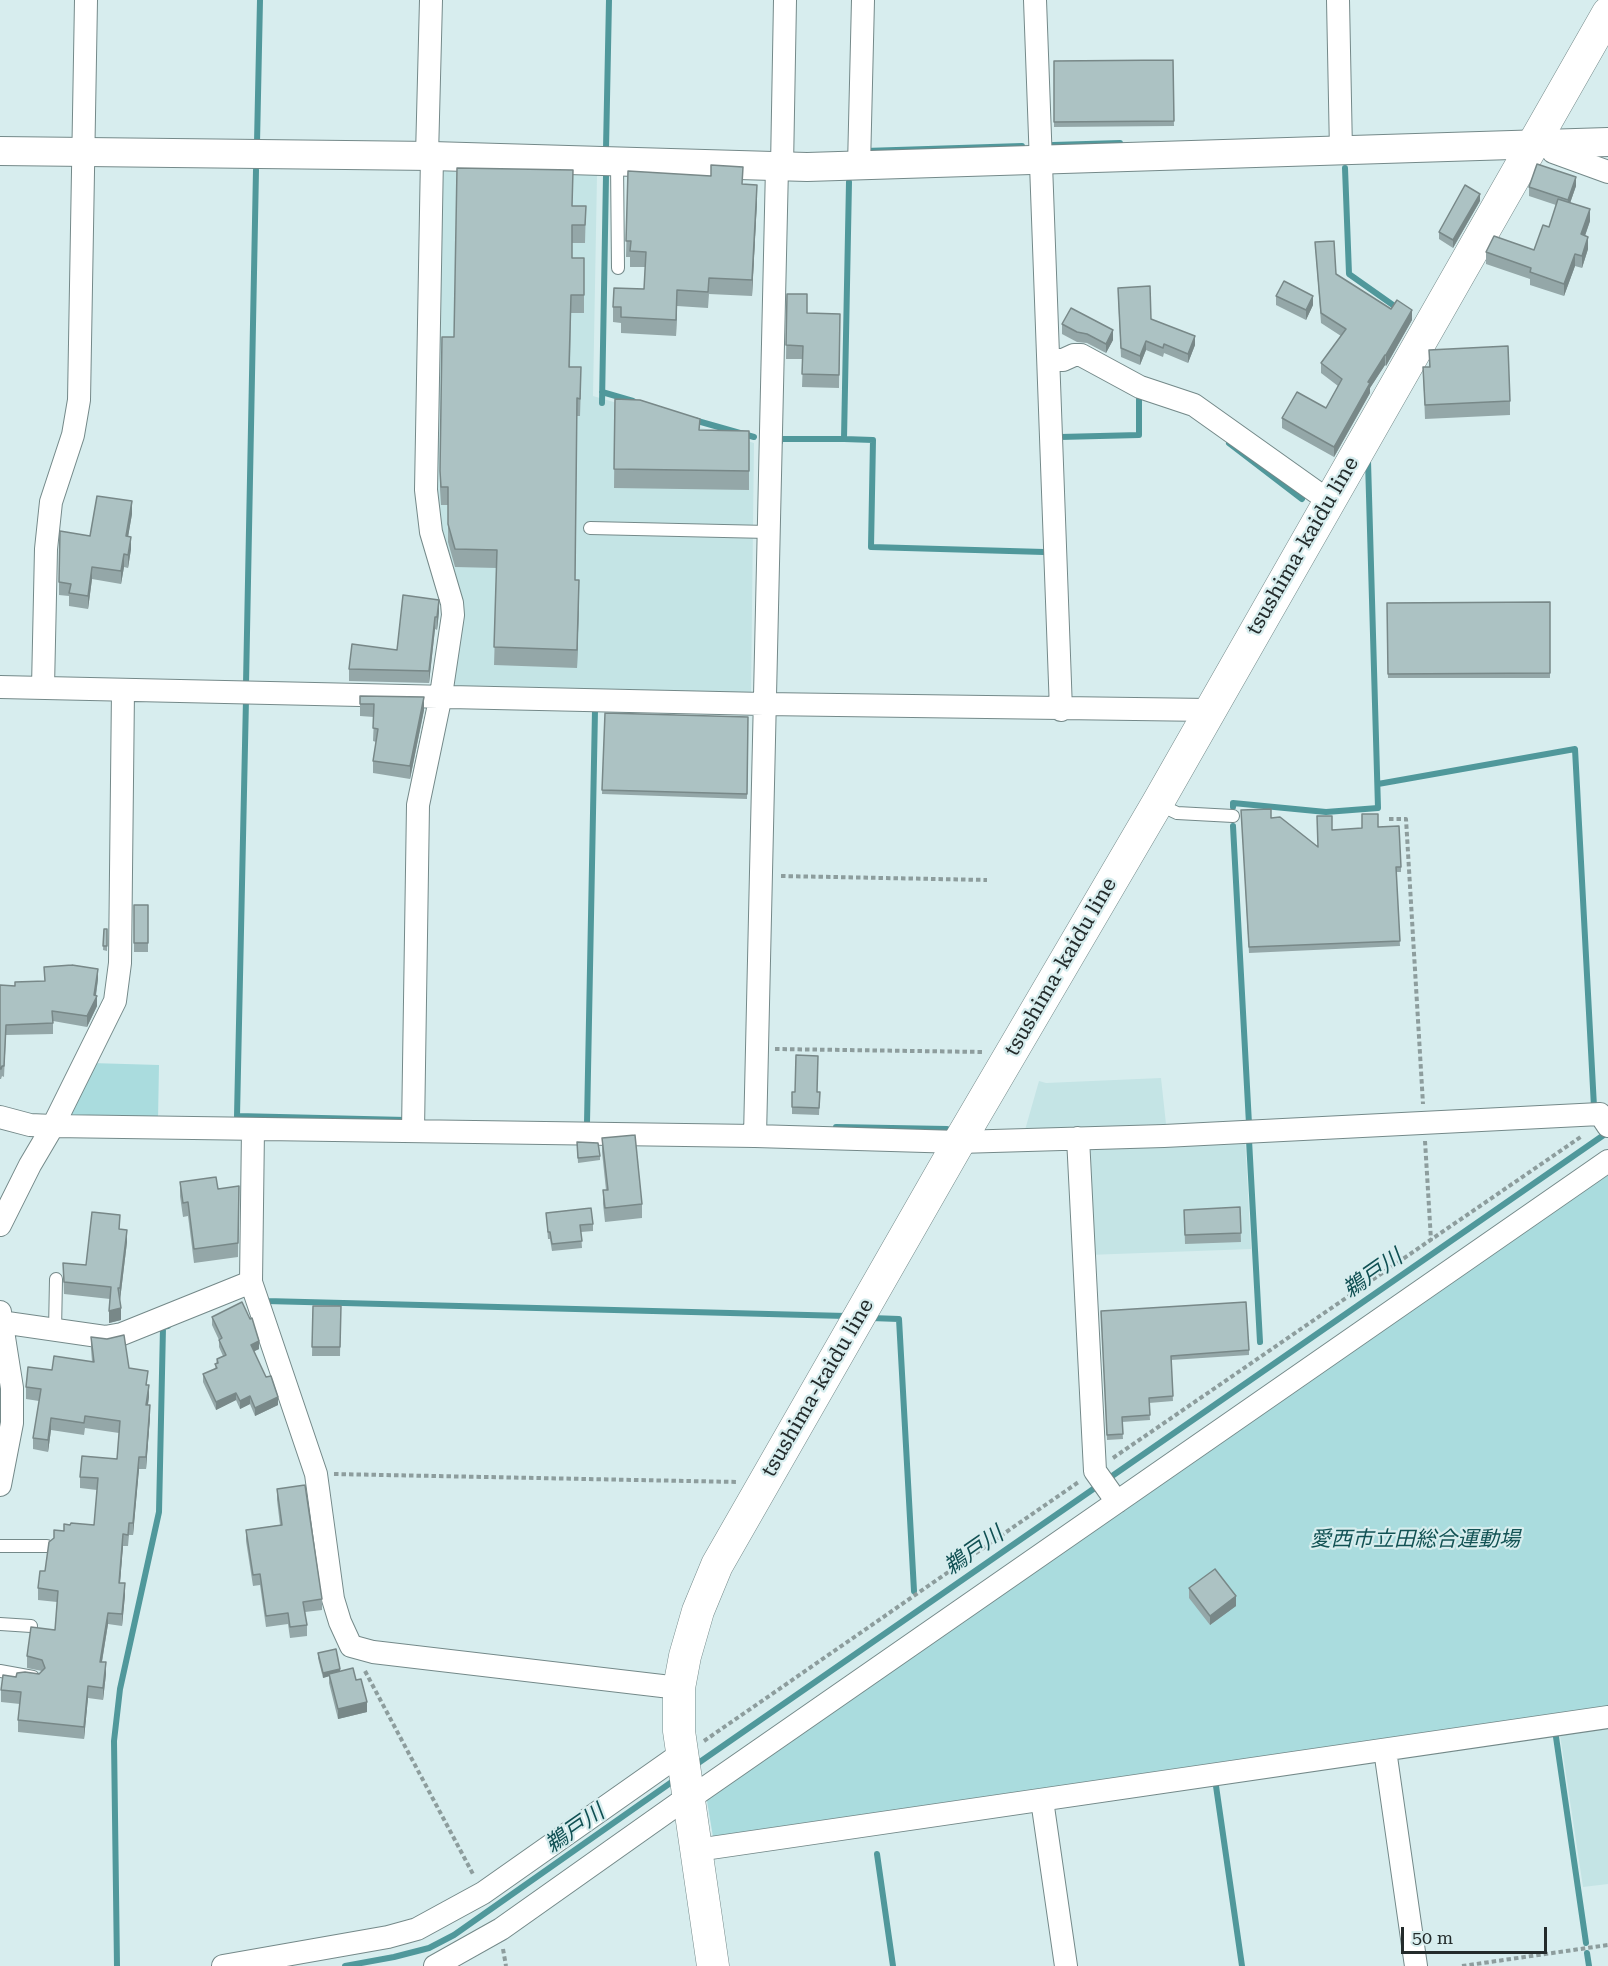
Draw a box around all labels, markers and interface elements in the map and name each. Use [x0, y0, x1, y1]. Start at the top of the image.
street label: tsushima-kaidu line [1242, 452, 1364, 640]
street label: tsushima-kaidu line [1000, 873, 1122, 1061]
water label: 鵜戸川 [1338, 1244, 1408, 1304]
street label: tsushima-kaidu line [757, 1294, 879, 1482]
water label: 鵜戸川 [939, 1521, 1009, 1581]
park label: 愛西市立田総合運動場 [1310, 1527, 1520, 1553]
water label: 鵜戸川 [540, 1799, 610, 1859]
scale bar [1404, 1915, 1550, 1953]
text: 50 m [1412, 1927, 1453, 1948]

